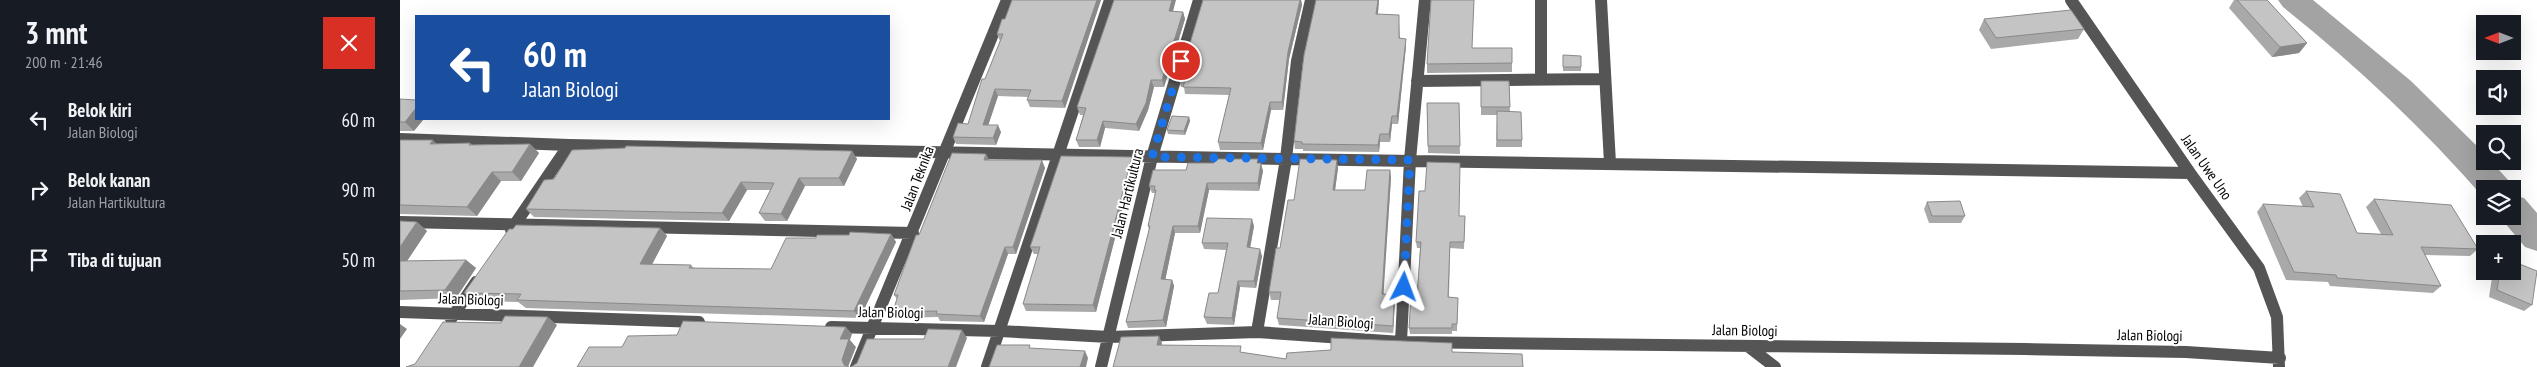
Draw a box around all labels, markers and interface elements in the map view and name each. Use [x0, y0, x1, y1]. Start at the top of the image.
text: 3 mnt [25, 13, 88, 52]
north arrow [2476, 15, 2521, 60]
map controls [2476, 15, 2521, 280]
button: close [323, 17, 375, 69]
text: 60 m [523, 31, 587, 77]
icon: left [440, 35, 505, 100]
pin [1160, 40, 1202, 82]
icon: arrive [1167, 47, 1195, 75]
text: 200 m · 21:46 [25, 52, 103, 72]
button: sound [2476, 70, 2521, 115]
text: Jalan Biologi [523, 75, 619, 103]
text: Belok kiri [68, 98, 132, 122]
icon: left [25, 106, 53, 134]
text: 60 m [342, 108, 375, 132]
text: Jalan Biologi [68, 122, 138, 142]
button: search [2476, 125, 2521, 170]
street label: Jalan Uwe Uno [2177, 130, 2236, 203]
street label: Jalan Teknika [896, 143, 938, 214]
street label: Jalan Hartikultura [1106, 146, 1147, 241]
text: Belok kanan [68, 168, 150, 192]
icon: right [25, 176, 53, 204]
text: 90 m [342, 178, 375, 202]
button: layers [2476, 180, 2521, 225]
text: Jalan Hartikultura [68, 192, 165, 212]
button: + [2476, 235, 2521, 280]
icon: arrive [25, 246, 53, 274]
text: Tiba di tujuan [68, 248, 161, 272]
text: 50 m [342, 248, 375, 272]
position arrow [1377, 260, 1429, 312]
street label: Jalan Biologi [437, 288, 504, 310]
street label: Jalan Biologi [857, 302, 924, 322]
street label: Jalan Biologi [1307, 309, 1374, 333]
street label: Jalan Biologi [1711, 320, 1778, 340]
street label: Jalan Biologi [2116, 325, 2183, 345]

